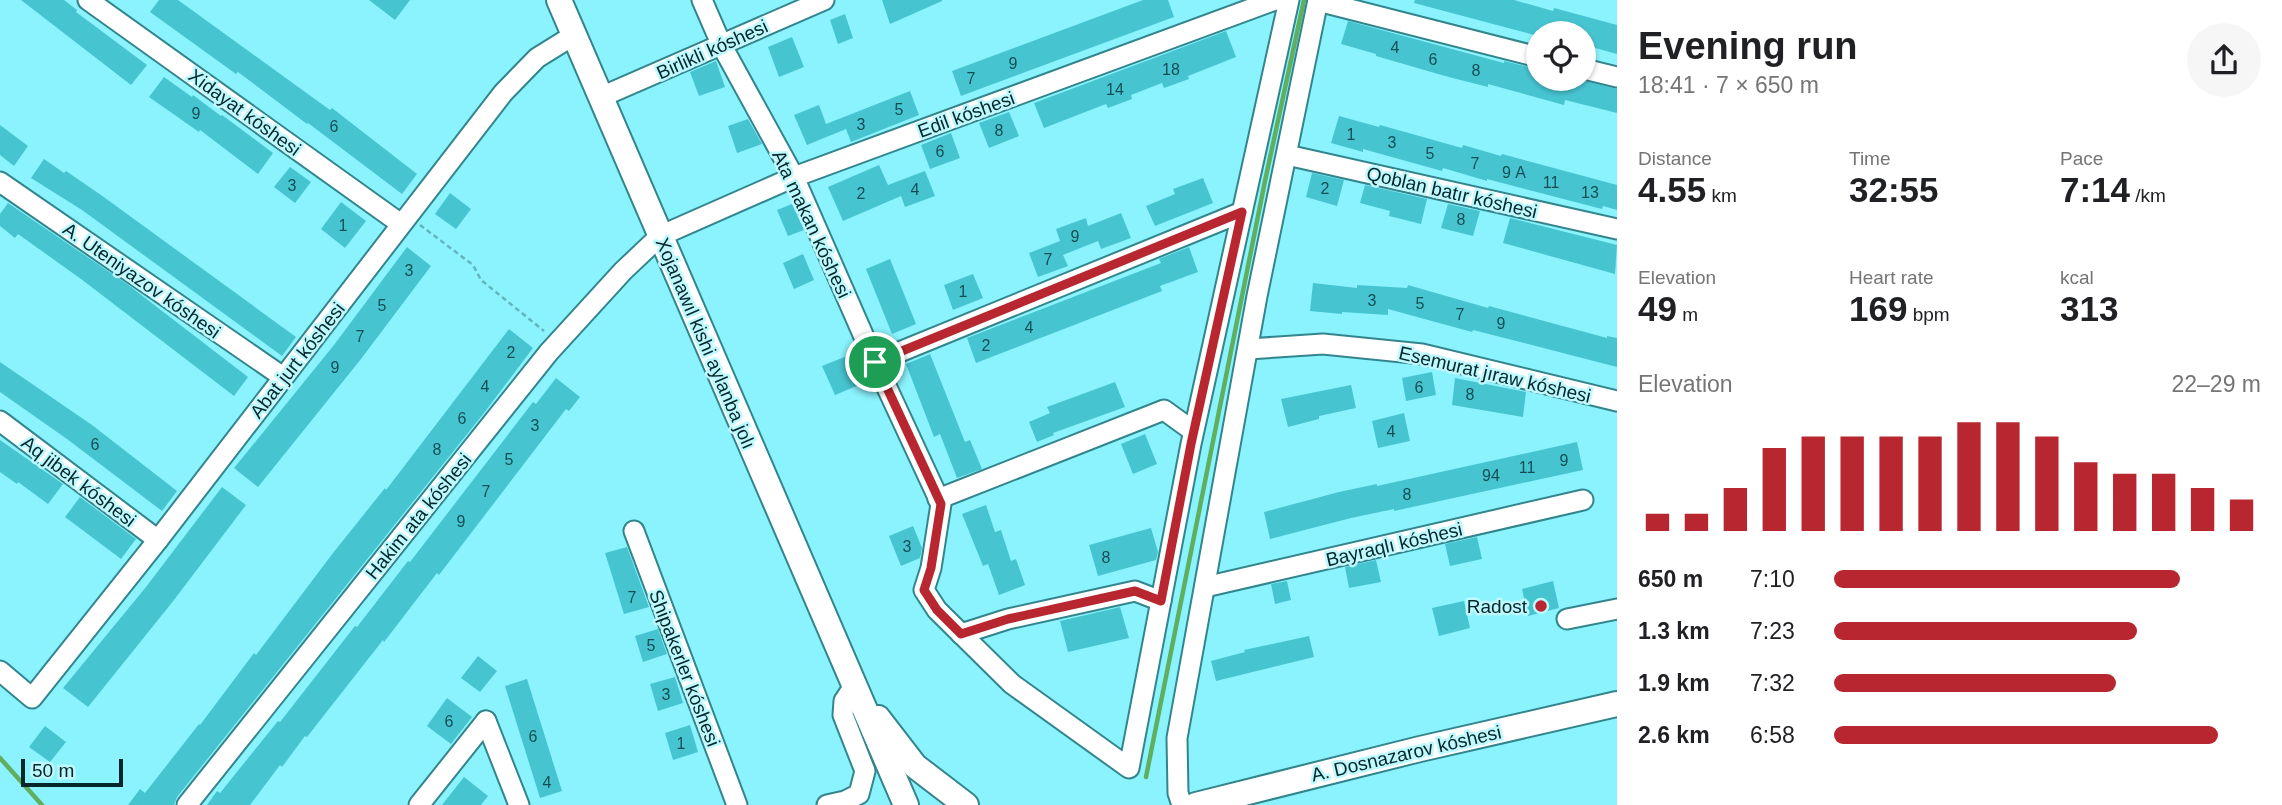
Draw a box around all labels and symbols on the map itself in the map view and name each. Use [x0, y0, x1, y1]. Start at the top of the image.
street label: Birlikli kóshesi [653, 16, 771, 83]
house number: 4 [1391, 39, 1400, 56]
house number: 6 [1429, 51, 1438, 68]
house number: 9 [1009, 55, 1018, 72]
house number: 18 [1162, 61, 1180, 78]
house number: 8 [1472, 62, 1481, 79]
street label: Xidayat kóshesi [185, 65, 305, 160]
house number: 7 [967, 70, 976, 87]
house number: 14 [1106, 81, 1124, 98]
street label: Edil kóshesi [915, 87, 1017, 142]
house number: 5 [895, 101, 904, 118]
house number: 9 [192, 105, 201, 122]
house number: 3 [857, 116, 866, 133]
house number: 6 [330, 118, 339, 135]
house number: 8 [995, 122, 1004, 139]
house number: 1 [1347, 126, 1356, 143]
house number: 3 [1388, 134, 1397, 151]
house number: 6 [936, 143, 945, 160]
house number: 5 [1426, 145, 1435, 162]
street label: Ata makan kóshesi [768, 147, 855, 301]
house number: 7 [1471, 155, 1480, 172]
street label: Qoblan batır kóshesi [1365, 163, 1539, 222]
house number: 9 А [1502, 164, 1526, 181]
house number: 11 [1543, 174, 1559, 191]
house number: 3 [288, 177, 297, 194]
house number: 2 [1321, 180, 1330, 197]
house number: 4 [911, 181, 920, 198]
house number: 13 [1581, 184, 1599, 201]
house number: 2 [857, 185, 866, 202]
house number: 8 [1457, 211, 1466, 228]
house number: 1 [339, 217, 348, 234]
street label: A. Uteniyazov kóshesi [59, 218, 224, 343]
house number: 9 [1071, 228, 1080, 245]
street label: Xojanawıl kishi aylanba jolı [652, 235, 760, 452]
house number: 7 [1044, 251, 1053, 268]
house number: 3 [405, 262, 414, 279]
house number: 1 [959, 283, 968, 300]
house number: 3 [1368, 292, 1377, 309]
house number: 5 [1416, 295, 1425, 312]
house number: 5 [378, 297, 387, 314]
street label: Abat jurt kóshesi [246, 298, 349, 422]
house number: 7 [1456, 306, 1465, 323]
house number: 9 [1497, 315, 1506, 332]
house number: 4 [1025, 319, 1034, 336]
house number: 7 [356, 328, 365, 345]
pin [845, 332, 905, 392]
house number: 2 [982, 337, 991, 354]
street label: Esemurat jıraw kóshesi [1397, 342, 1593, 407]
house number: 2 [507, 344, 516, 361]
house number: 9 [331, 359, 340, 376]
house number: 4 [481, 378, 490, 395]
house number: 6 [1415, 379, 1424, 396]
house number: 8 [1466, 386, 1475, 403]
house number: 6 [458, 410, 467, 427]
house number: 3 [531, 417, 540, 434]
house number: 4 [1387, 423, 1396, 440]
street label: Aq jibek kóshesi [18, 432, 140, 531]
house number: 6 [91, 436, 100, 453]
house number: 8 [433, 441, 442, 458]
street label: Hakim ata kóshesi [361, 449, 475, 583]
house number: 5 [505, 451, 514, 468]
house number: 9 [1560, 452, 1569, 469]
house number: 11 [1519, 459, 1535, 476]
house number: 94 [1482, 467, 1500, 484]
house number: 7 [482, 483, 491, 500]
house number: 8 [1403, 486, 1412, 503]
house number: 9 [457, 513, 466, 530]
street label: Bayraqlı kóshesi [1324, 519, 1464, 570]
house number: 3 [903, 538, 912, 555]
house number: 8 [1102, 549, 1111, 566]
street label: Shipakerler kóshesi [645, 587, 724, 749]
house number: 7 [628, 589, 637, 606]
place label: Radost [1467, 596, 1528, 617]
marker: Radost [1533, 598, 1549, 614]
house number: 5 [647, 637, 656, 654]
house number: 3 [662, 686, 671, 703]
house number: 6 [445, 713, 454, 730]
street label: A. Dosnazarov kóshesi [1309, 721, 1503, 786]
house number: 6 [529, 728, 538, 745]
house number: 1 [677, 735, 686, 752]
scale bar [21, 756, 122, 788]
house number: 4 [543, 774, 552, 791]

